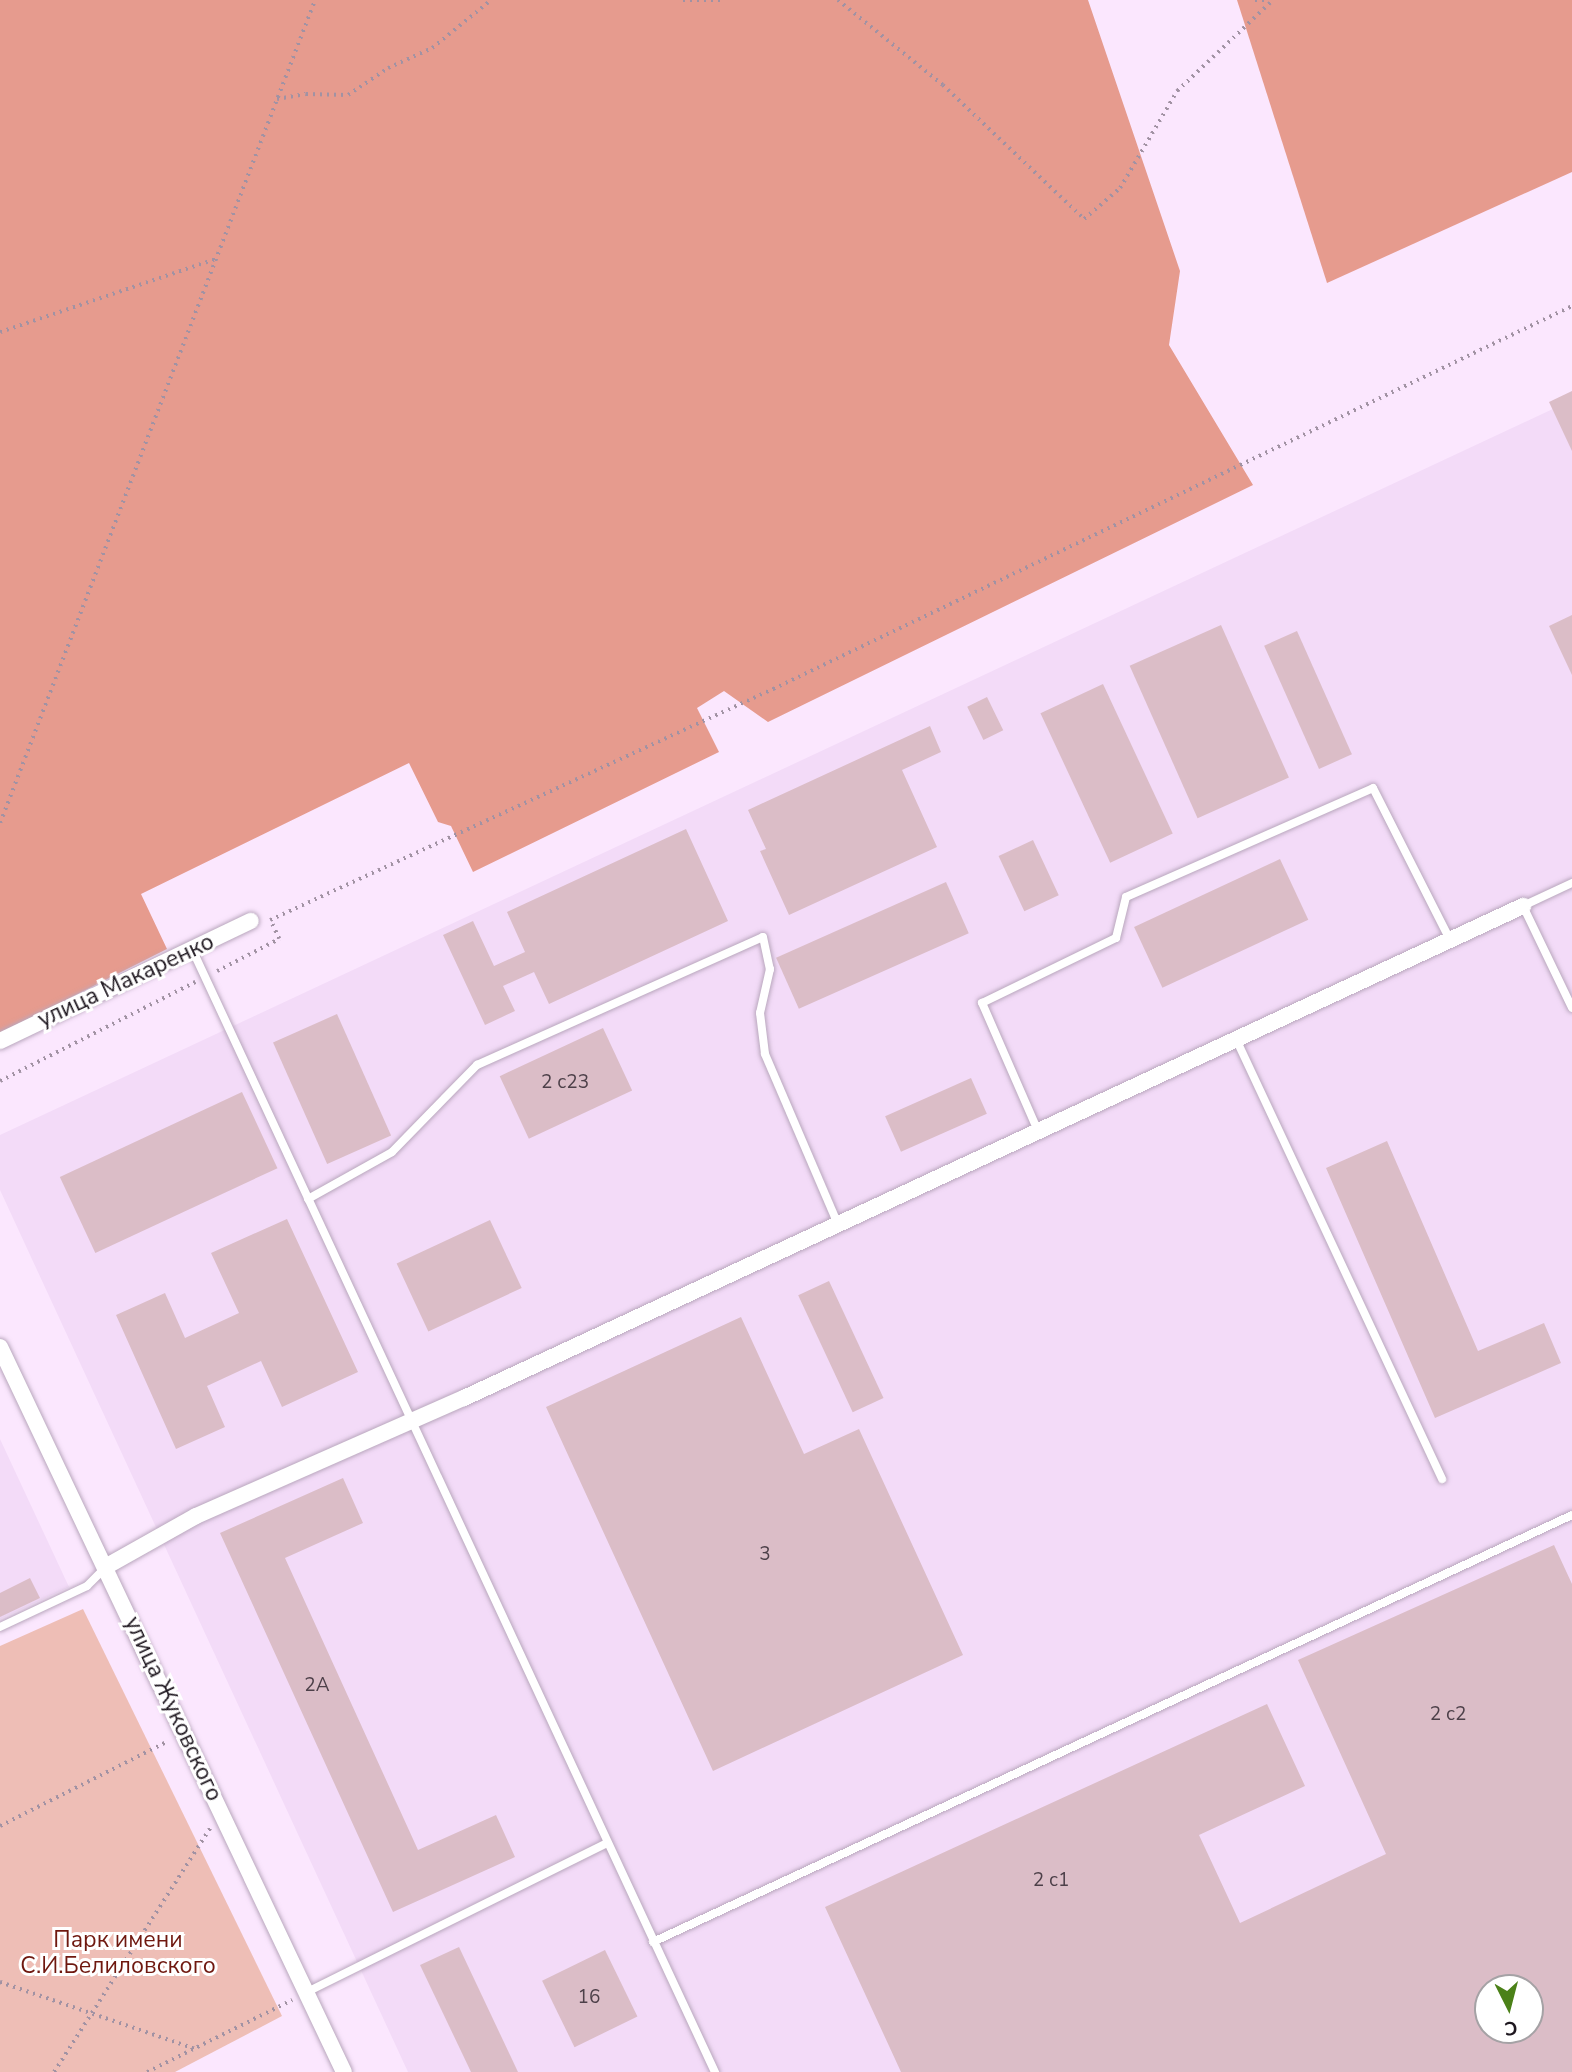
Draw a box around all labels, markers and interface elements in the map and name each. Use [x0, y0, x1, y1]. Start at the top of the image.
street label: улица Макаренко [33, 928, 219, 1034]
house number: 2 с23 [541, 1072, 589, 1094]
house number: 3 [759, 1544, 771, 1566]
street label: улица Жуковского [118, 1612, 228, 1806]
house number: 2А [304, 1675, 330, 1697]
house number: 2 с2 [1430, 1704, 1466, 1726]
house number: 2 с1 [1033, 1870, 1069, 1892]
park label: Парк имени С.И.Белиловского [20, 1926, 216, 1980]
north arrow [1474, 1974, 1544, 2044]
house number: 16 [578, 1987, 600, 2009]
text: С [1503, 2014, 1519, 2041]

